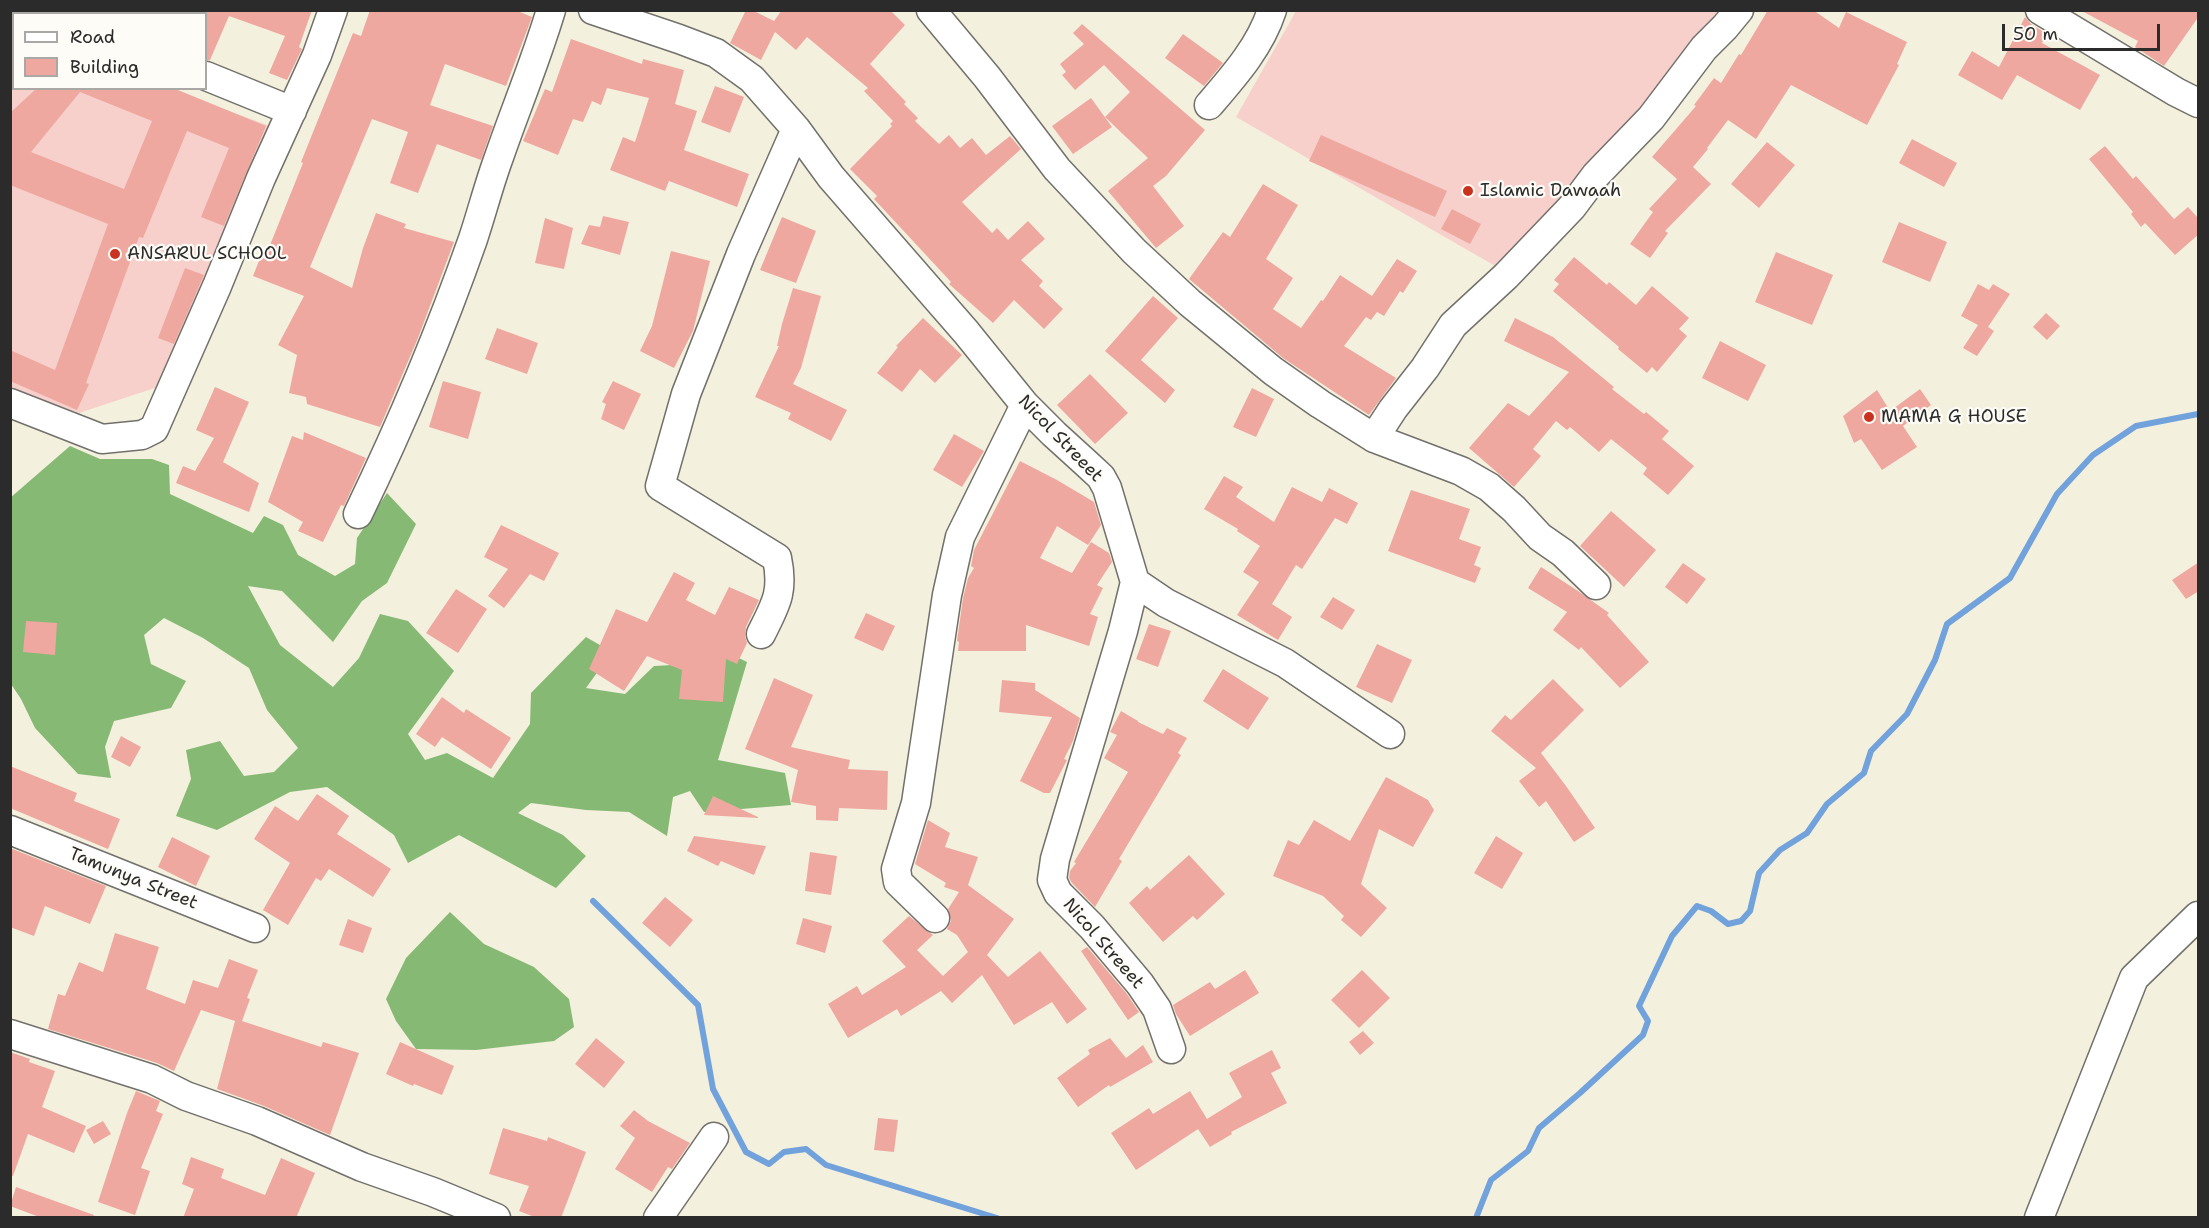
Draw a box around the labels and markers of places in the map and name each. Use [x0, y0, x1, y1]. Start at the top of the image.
place label: Islamic Dawaah [1480, 180, 1621, 202]
marker: Islamic Dawaah [1461, 184, 1475, 198]
place label: ANSARUL SCHOOL [127, 243, 287, 265]
marker: ANSARUL SCHOOL [108, 247, 122, 261]
place label: MAMA G HOUSE [1881, 406, 2027, 428]
marker: MAMA G HOUSE [1862, 410, 1876, 424]

